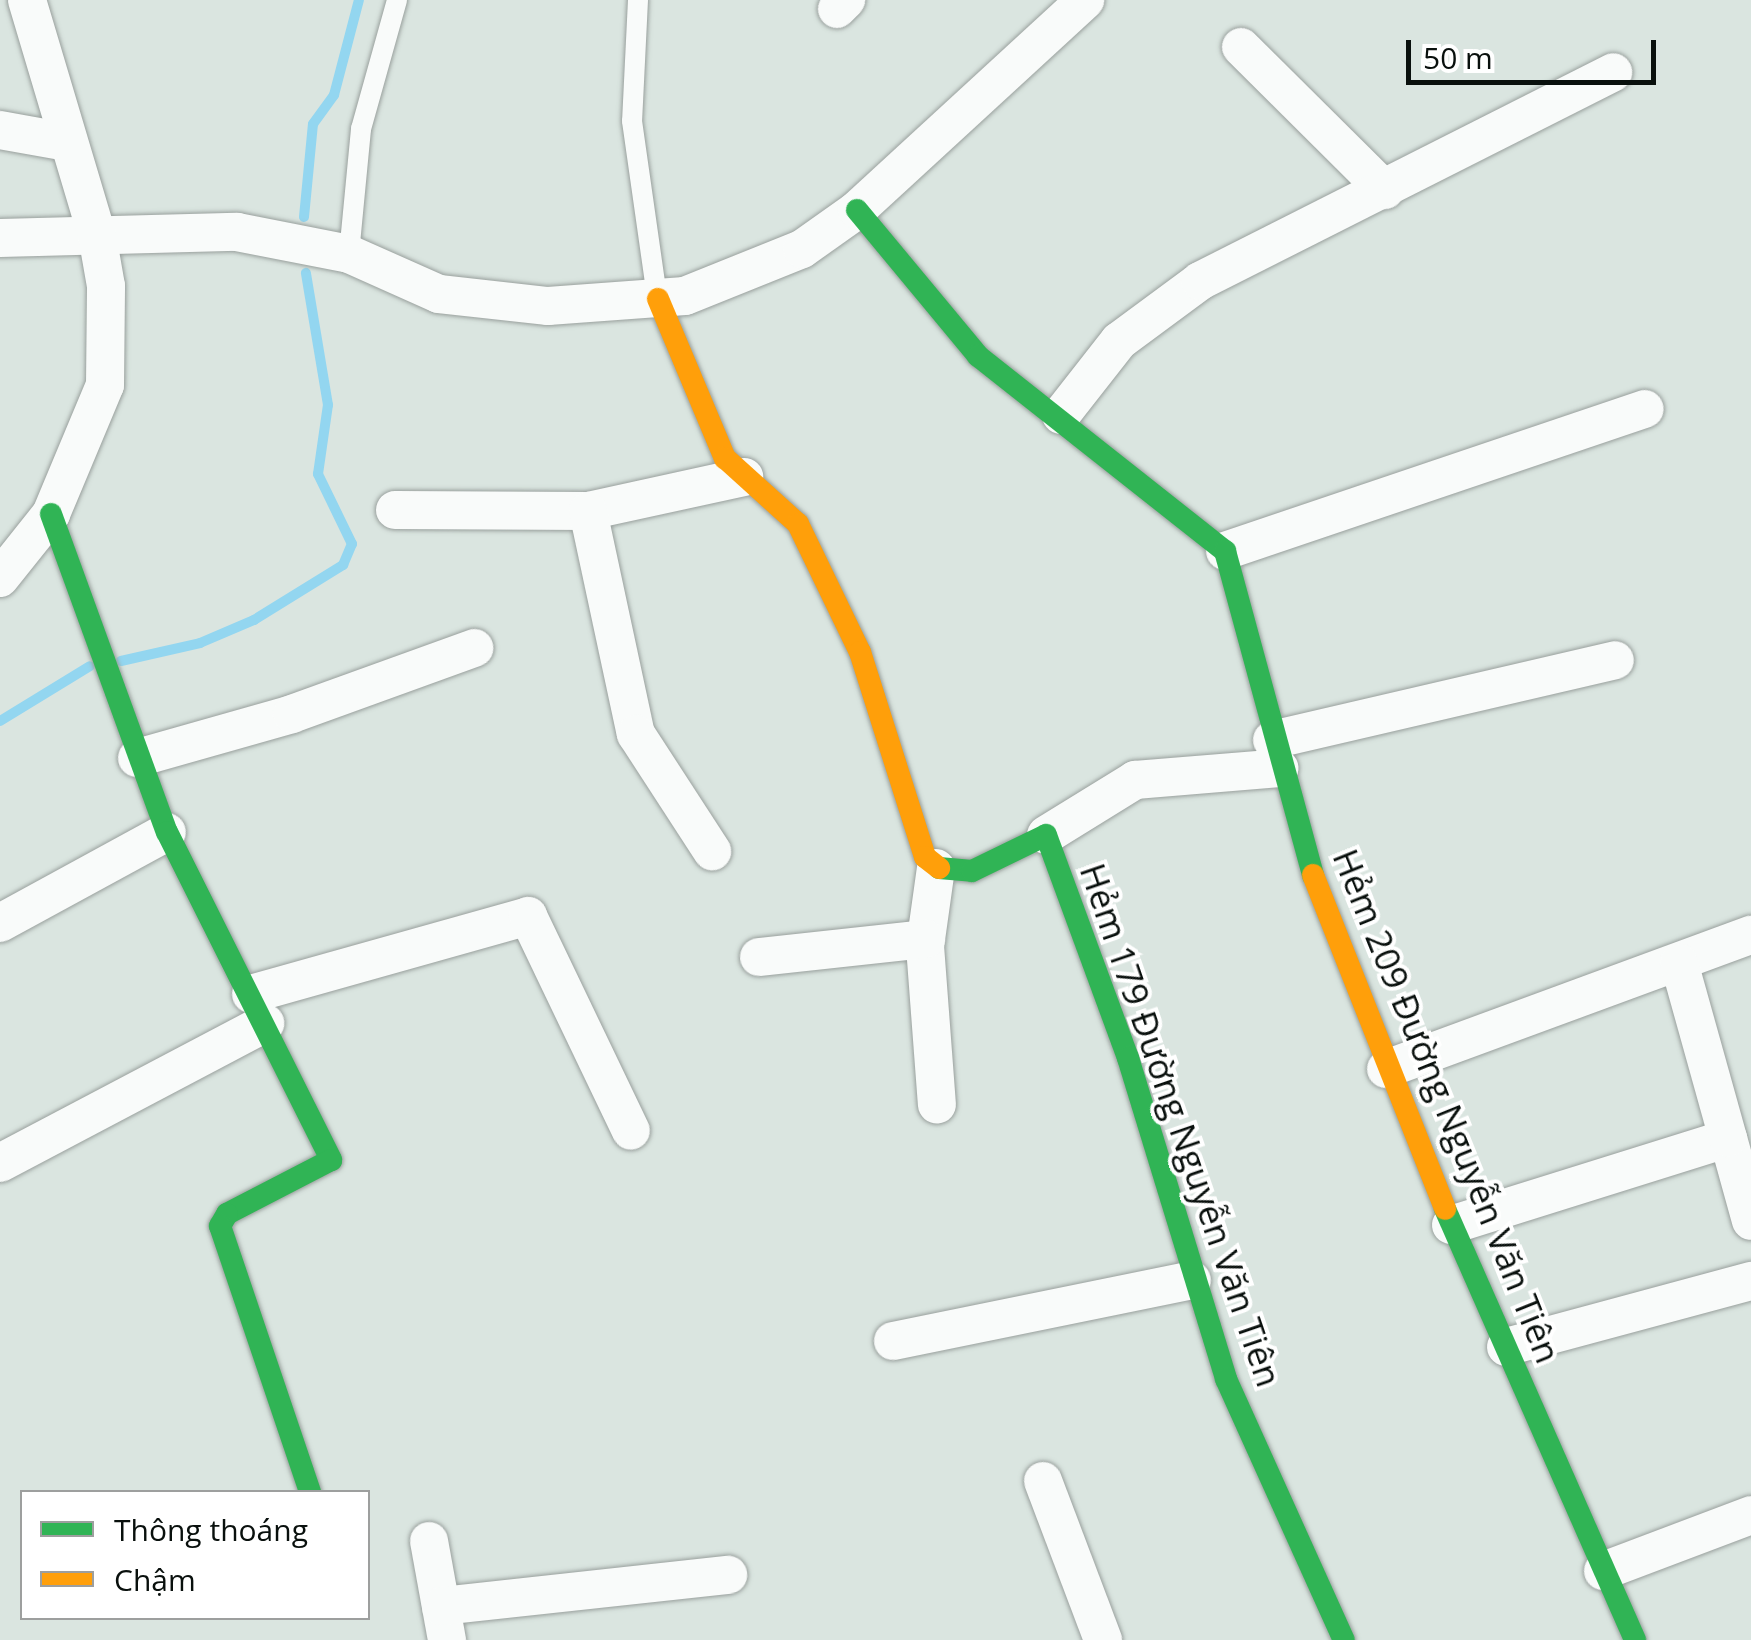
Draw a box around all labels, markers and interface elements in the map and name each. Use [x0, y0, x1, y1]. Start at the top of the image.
scale bar [1411, 20, 1661, 82]
text: 50 m [1423, 37, 1493, 78]
street label: Hẻm 209 Đường Nguyễn Văn Tiên [1324, 843, 1570, 1369]
street label: Hẻm 179 Đường Nguyễn Văn Tiên [1072, 858, 1290, 1392]
legend [20, 1490, 370, 1620]
text: Thông thoáng [114, 1509, 308, 1550]
text: Chậm [114, 1559, 196, 1600]

